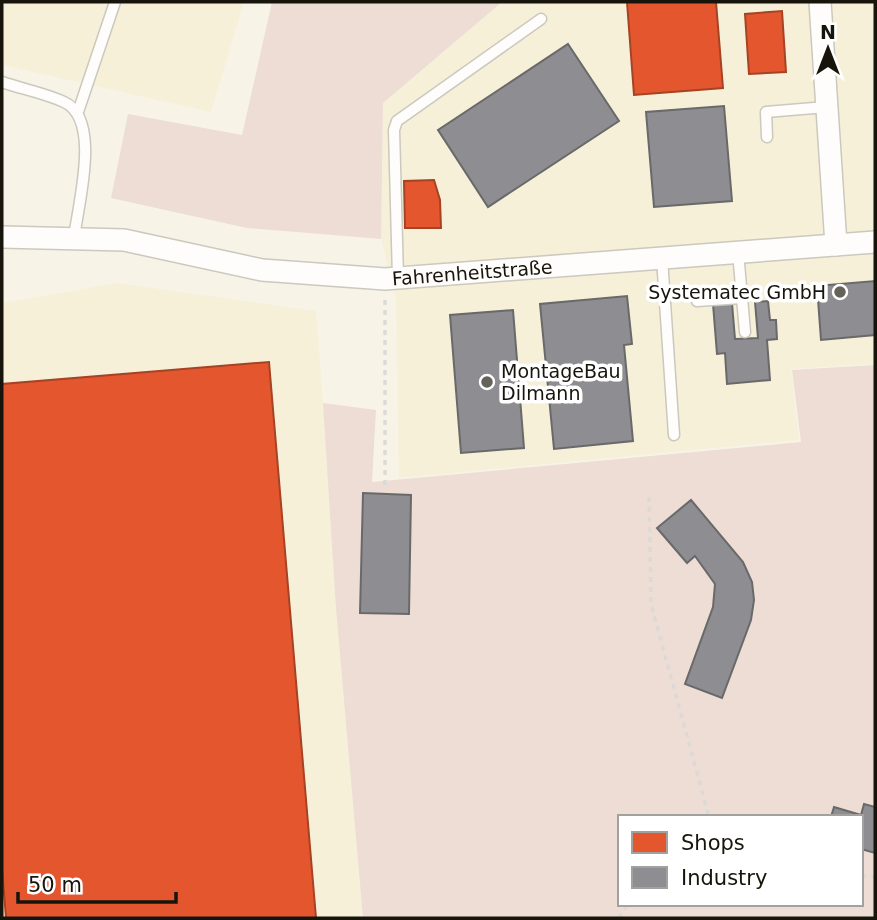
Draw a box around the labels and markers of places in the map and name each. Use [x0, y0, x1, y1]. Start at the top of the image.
place label: Systematec GmbH [648, 281, 826, 303]
marker: Systematec GmbH [832, 284, 848, 300]
place label: MontageBau Dilmann [501, 360, 621, 404]
marker: MontageBau Dilmann [479, 374, 495, 390]

